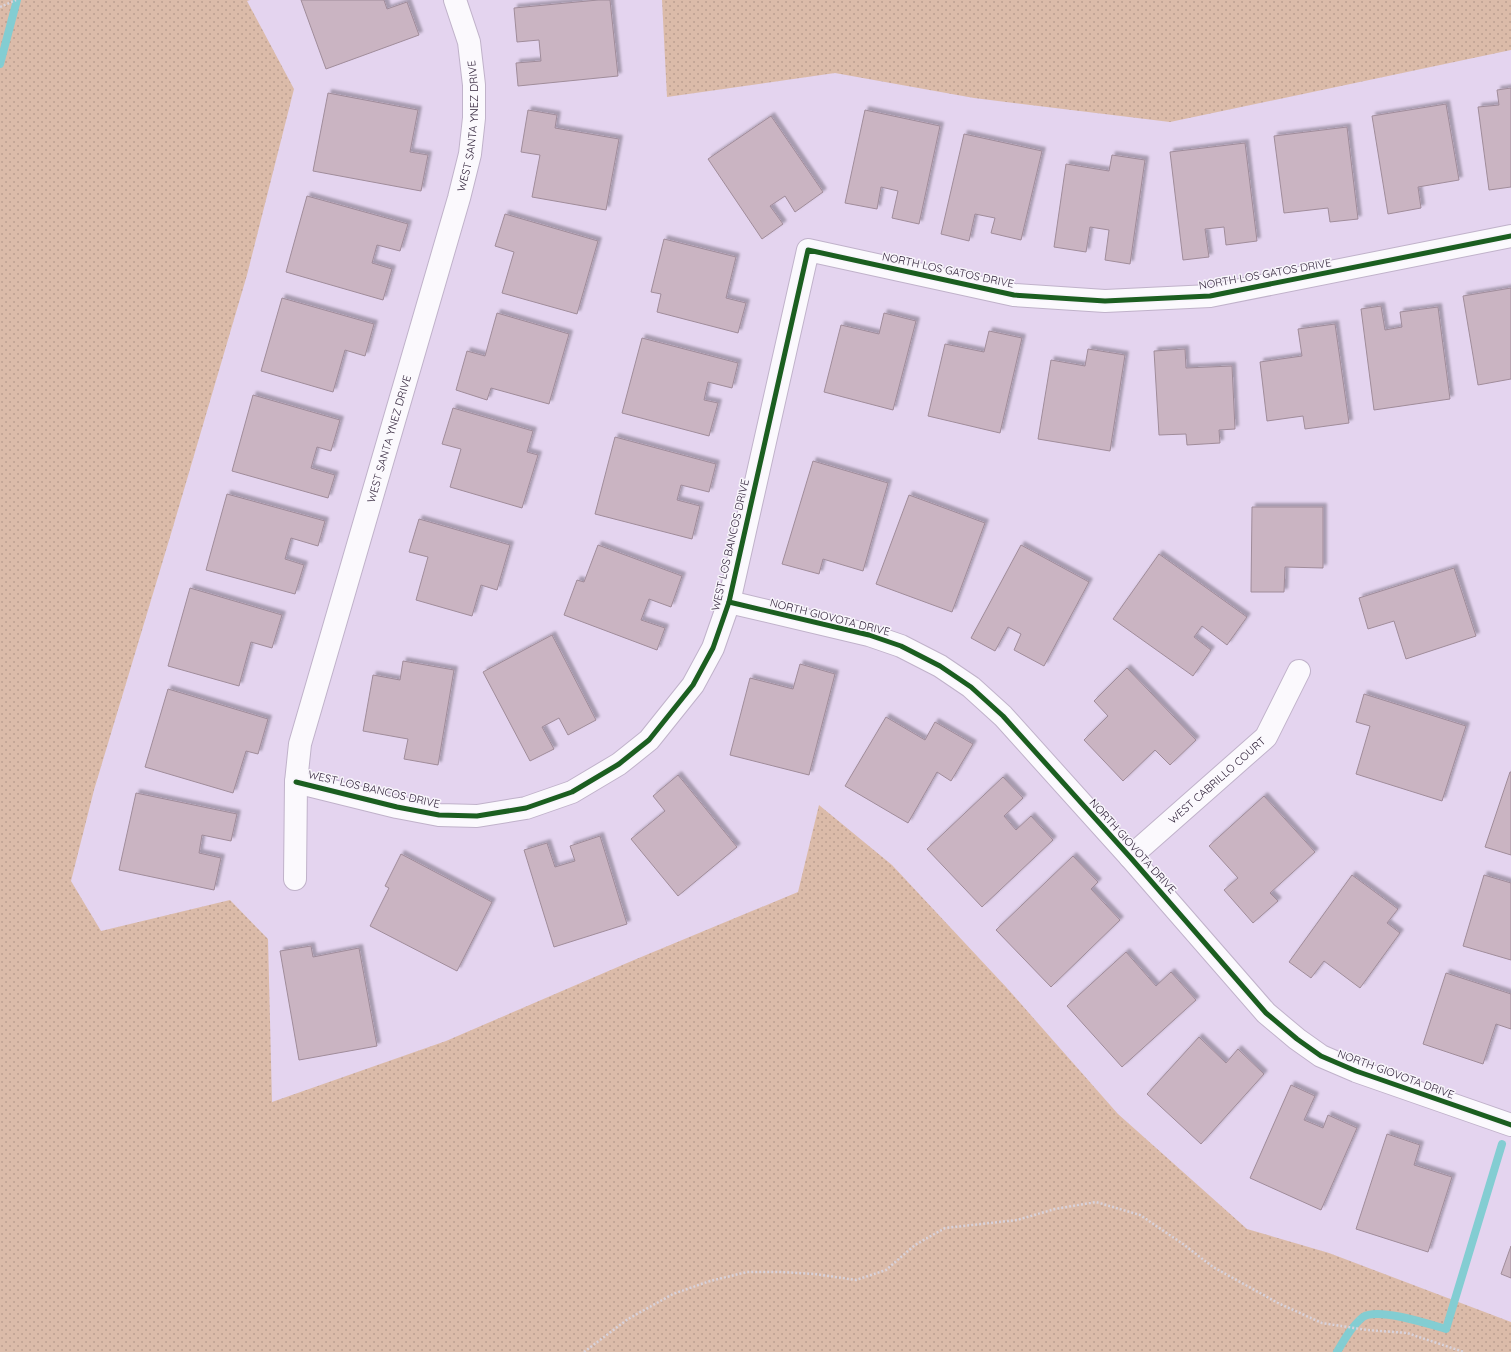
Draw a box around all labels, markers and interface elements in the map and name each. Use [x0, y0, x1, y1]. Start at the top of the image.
street label: WEST SANTA YNEZ DRIVE [454, 60, 481, 193]
street label: NORTH LOS GATOS DRIVE [881, 249, 1015, 291]
street label: NORTH LOS GATOS DRIVE [1198, 255, 1332, 293]
street label: WEST SANTA YNEZ DRIVE [364, 373, 414, 504]
street label: WEST LOS BANCOS DRIVE [708, 478, 752, 612]
street label: NORTH GIOVOTA DRIVE [769, 595, 891, 639]
street label: WEST CABRILLO COURT [1166, 734, 1269, 827]
street label: WEST LOS BANCOS DRIVE [307, 767, 441, 811]
street label: NORTH GIOVOTA DRIVE [1087, 796, 1179, 896]
street label: NORTH GIOVOTA DRIVE [1336, 1046, 1456, 1102]

